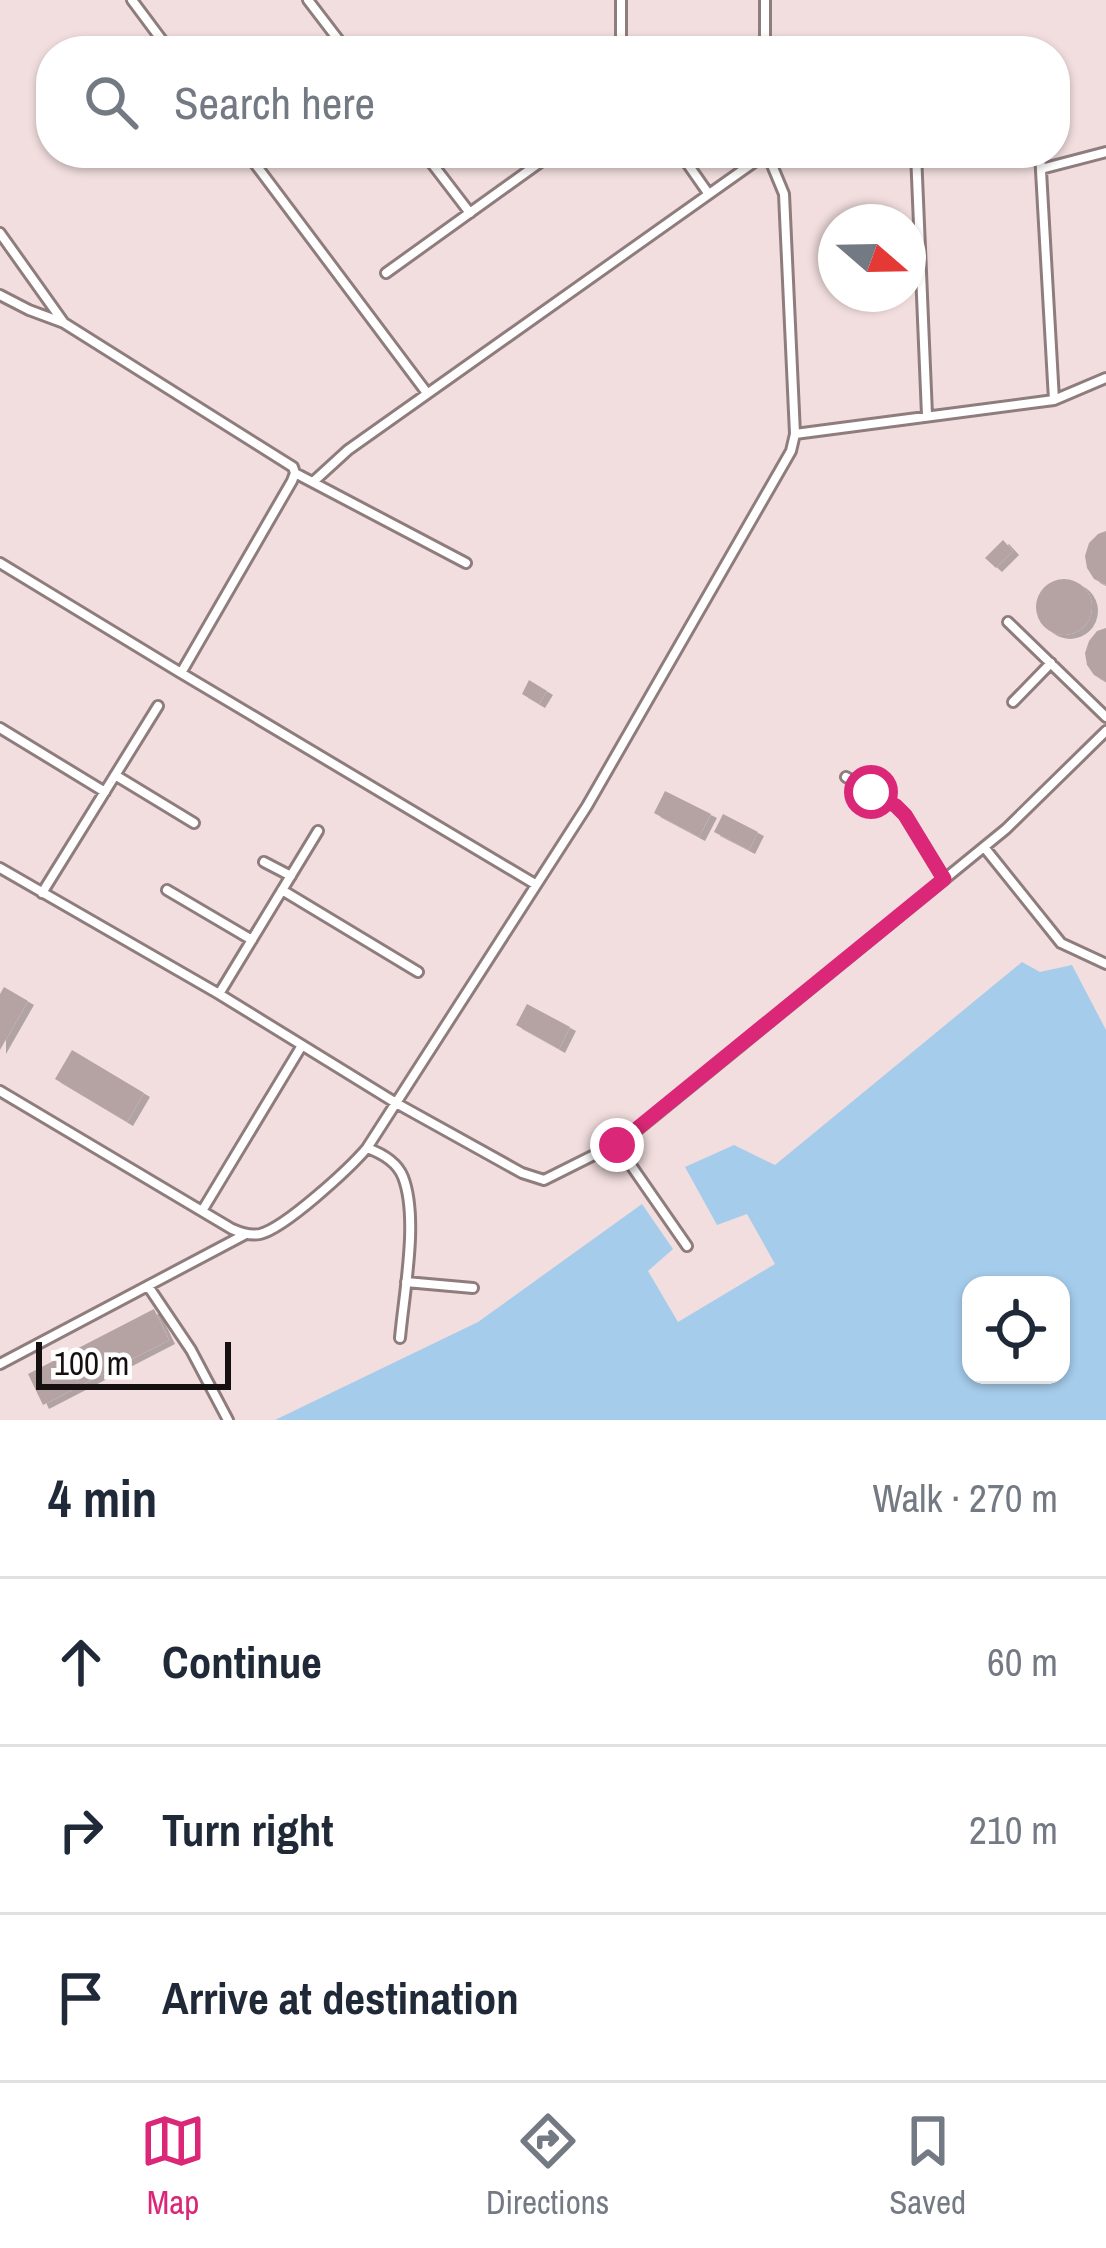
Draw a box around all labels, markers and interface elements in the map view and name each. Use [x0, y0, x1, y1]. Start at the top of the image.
search box [36, 36, 1070, 168]
icon: search [78, 69, 144, 135]
text: Search here [174, 72, 375, 133]
north arrow [818, 204, 926, 312]
route start [844, 765, 898, 819]
route end [590, 1118, 644, 1172]
map controls [962, 1276, 1070, 1384]
button: locate [962, 1276, 1070, 1384]
scale bar [36, 1336, 231, 1389]
text: 100 m [54, 1341, 129, 1385]
text: 4 min [48, 1464, 157, 1533]
text: Walk · 270 m [873, 1472, 1058, 1524]
icon: ahead [48, 1629, 114, 1695]
text: Continue [162, 1631, 322, 1692]
text: 60 m [987, 1636, 1058, 1688]
icon: right [48, 1797, 114, 1863]
text: Turn right [162, 1799, 334, 1860]
text: 210 m [969, 1804, 1058, 1856]
icon: arrive [48, 1965, 114, 2031]
text: Arrive at destination [162, 1967, 519, 2028]
tab: Map [140, 2108, 206, 2224]
tab: Directions [486, 2108, 609, 2224]
tab: Saved [889, 2108, 966, 2224]

